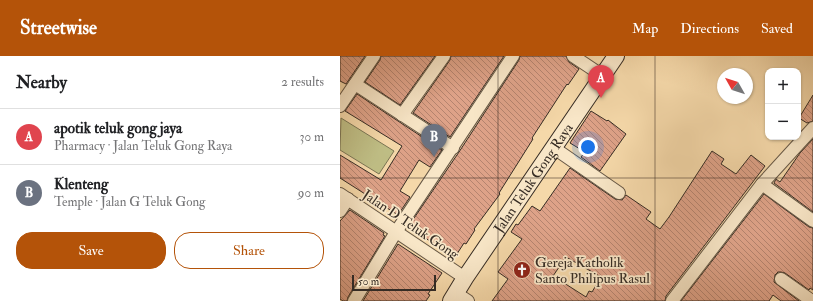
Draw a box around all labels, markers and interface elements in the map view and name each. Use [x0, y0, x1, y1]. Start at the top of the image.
text: Streetwise [20, 16, 97, 40]
text: Map [632, 20, 658, 37]
text: Directions [680, 20, 739, 37]
text: Saved [761, 20, 793, 37]
pin: A [588, 65, 614, 98]
north arrow [717, 68, 753, 104]
map controls [765, 68, 801, 140]
button: + [765, 68, 801, 104]
text: Nearby [16, 72, 67, 93]
text: 2 results [281, 74, 324, 90]
button: − [765, 104, 801, 140]
text: apotik teluk gong jaya [54, 119, 182, 138]
street label: Jalan Teluk Gong Raya [490, 120, 577, 237]
pin: B [421, 124, 447, 157]
text: A [25, 129, 33, 145]
text: 30 m [300, 129, 324, 145]
your location [578, 137, 598, 157]
text: Pharmacy · Jalan Teluk Gong Raya [54, 138, 232, 154]
text: Klenteng [54, 175, 108, 194]
text: B [25, 185, 33, 201]
text: 90 m [298, 185, 324, 201]
street label: Jalan D Teluk Gong [359, 185, 463, 264]
text: Temple · Jalan G Teluk Gong [54, 194, 206, 210]
button: Save [16, 232, 166, 269]
button: Share [174, 232, 324, 269]
place label: Gereja Katholik Santo Philipus Rasul [535, 254, 650, 288]
church icon: Gereja Katholik Santo Philipus Rasul [512, 260, 532, 280]
scale bar [352, 273, 436, 292]
text: 50 m [358, 275, 379, 288]

